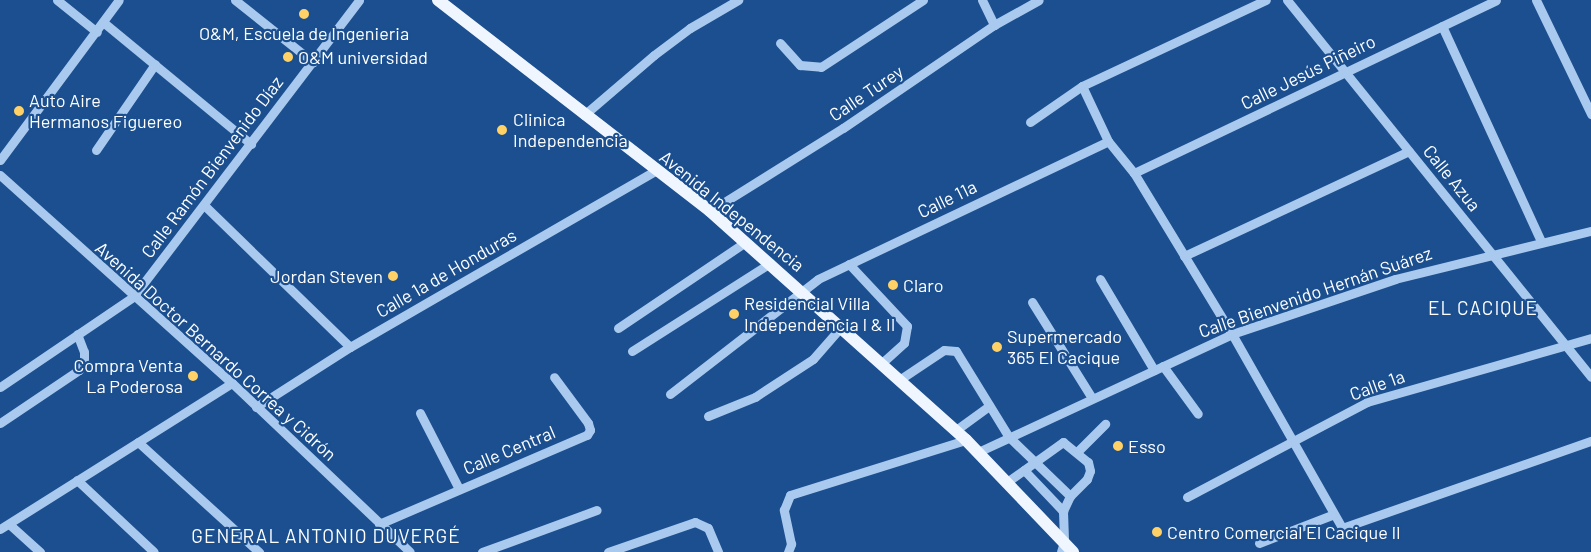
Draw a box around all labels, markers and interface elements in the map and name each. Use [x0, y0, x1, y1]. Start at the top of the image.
marker: O&M, Escuela de Ingenieria [298, 8, 310, 20]
place label: O&M, Escuela de Ingenieria [199, 22, 409, 44]
street label: Calle Jesús Piñeiro [1237, 30, 1379, 114]
place label: O&M universidad [298, 46, 428, 68]
marker: O&M universidad [282, 51, 294, 63]
street label: Calle Turey [825, 60, 907, 126]
street label: Calle Ramón Bienvenido Díaz [137, 72, 287, 262]
place label: Auto Aire Hermanos Figuereo [29, 90, 182, 132]
marker: Auto Aire Hermanos Figuereo [13, 105, 25, 117]
place label: Clinica Independencia [513, 109, 628, 152]
marker: Clinica Independencia [495, 123, 509, 137]
street label: Calle Azua [1419, 140, 1485, 216]
street label: Avenida Independencia [655, 146, 809, 276]
street label: Calle 11a [914, 175, 980, 223]
street label: Calle 1a de Honduras [372, 224, 520, 322]
street label: Avenida Doctor Bernardo Correa y Cidrón [91, 237, 341, 465]
street label: Calle Bienvenido Hernán Suárez [1195, 242, 1435, 342]
place label: Jordan Steven [270, 265, 383, 287]
marker: Jordan Steven [387, 270, 399, 282]
place label: Claro [903, 274, 944, 296]
marker: Claro [887, 279, 899, 291]
place label: Residencial Villa Independencia I & II [744, 293, 895, 336]
district label: EL CACIQUE [1427, 297, 1539, 319]
marker: Residencial Villa Independencia I & II [728, 308, 740, 320]
place label: Supermercado 365 El Cacique [1007, 326, 1122, 368]
marker: Supermercado 365 El Cacique [991, 341, 1003, 353]
place label: Compra Venta La Poderosa [73, 355, 183, 398]
street label: Calle 1a [1347, 365, 1407, 405]
marker: Compra Venta La Poderosa [187, 370, 199, 382]
street label: Calle Central [460, 421, 558, 479]
place label: Esso [1128, 435, 1166, 457]
marker: Esso [1112, 440, 1124, 452]
place label: Centro Comercial El Cacique II [1167, 521, 1401, 543]
district label: GENERAL ANTONIO DUVERGÉ [188, 525, 464, 547]
marker: Centro Comercial El Cacique II [1151, 526, 1163, 538]

